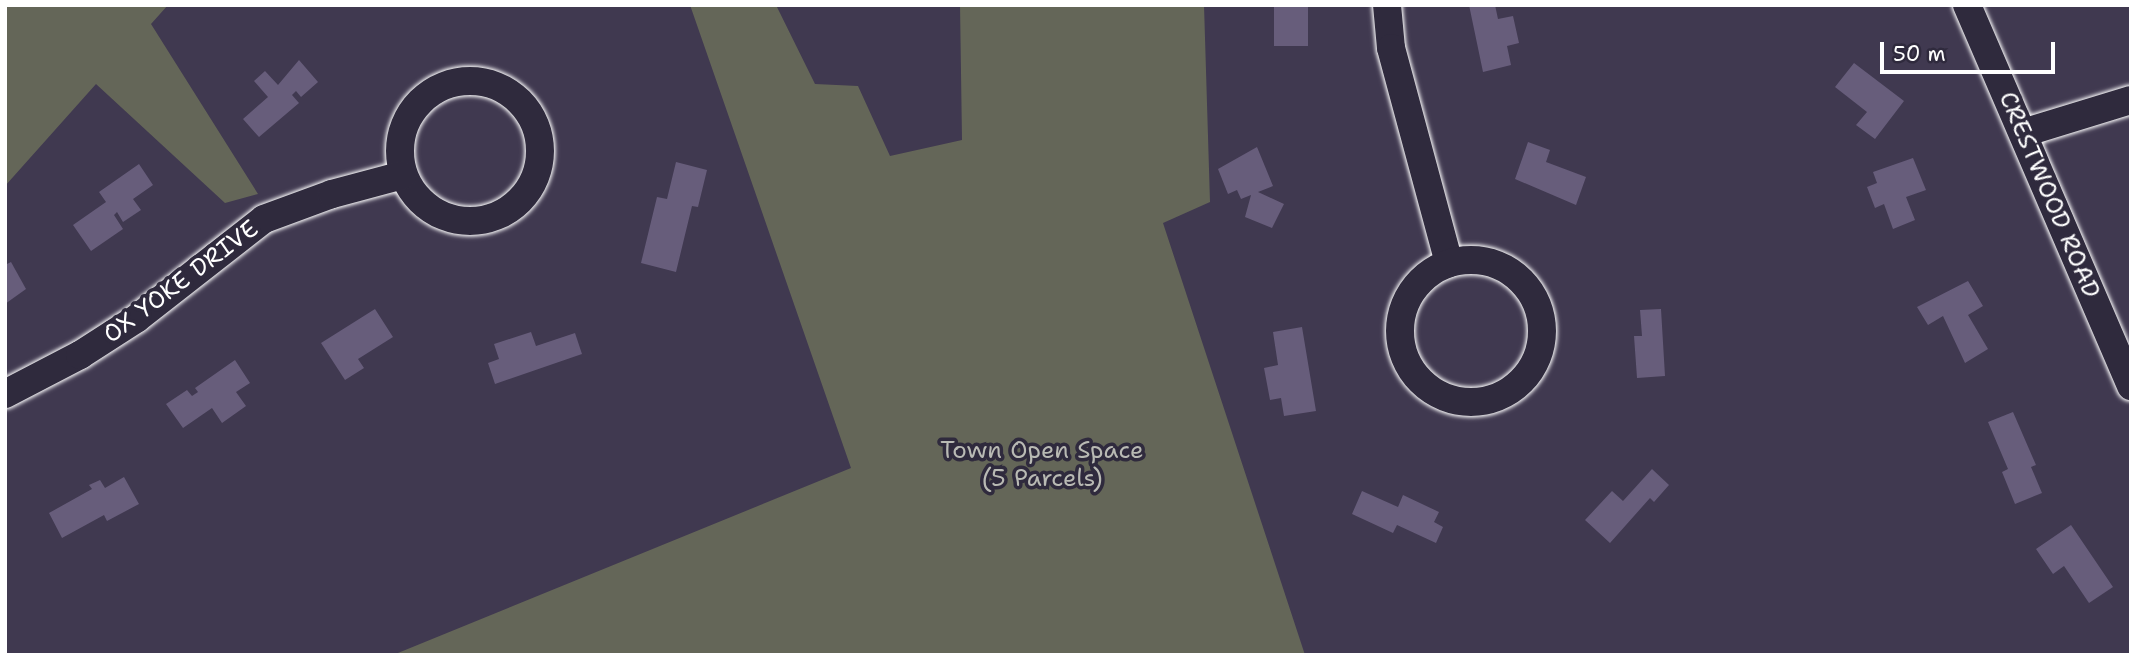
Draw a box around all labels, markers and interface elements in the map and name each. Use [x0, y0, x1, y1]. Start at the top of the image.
scale bar [1884, 28, 2059, 72]
text: 50 m [1893, 40, 1946, 68]
street label: CRESTWOOD ROAD [1993, 88, 2105, 302]
street label: OX YOKE DRIVE [98, 214, 264, 350]
park label: Town Open Space (5 Parcels) [940, 437, 1144, 493]

